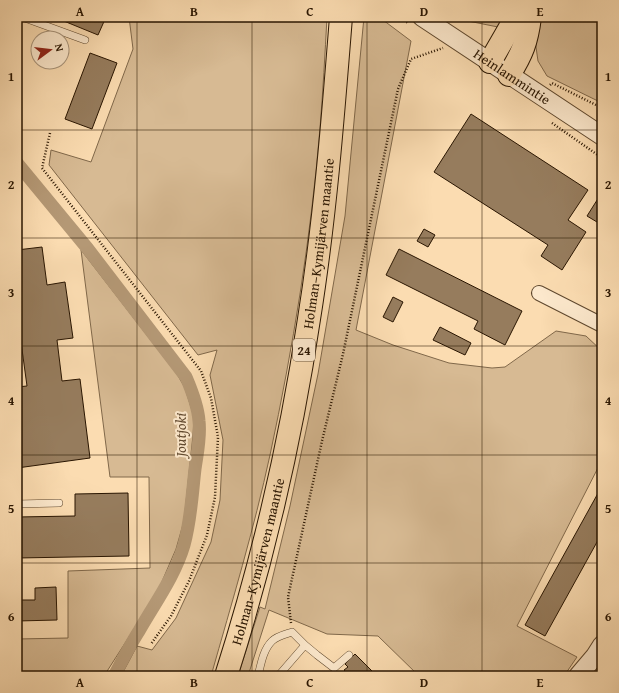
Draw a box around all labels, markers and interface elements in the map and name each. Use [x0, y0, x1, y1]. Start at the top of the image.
text: A [76, 2, 85, 21]
text: B [190, 2, 198, 21]
text: C [306, 2, 314, 21]
text: D [420, 2, 428, 21]
text: E [537, 2, 544, 21]
north arrow [30, 30, 70, 70]
text: N [51, 42, 69, 54]
street label: Heinlammintie [470, 44, 555, 110]
text: 1 [8, 67, 14, 86]
text: 1 [605, 67, 611, 86]
street label: Holman–Kymijärven maantie [298, 157, 339, 330]
text: 2 [8, 175, 15, 194]
text: 2 [605, 175, 612, 194]
text: 3 [8, 283, 14, 302]
text: 3 [605, 283, 611, 302]
road number: 24 [293, 339, 315, 361]
text: 4 [8, 391, 15, 410]
text: 4 [605, 391, 612, 410]
water label: Joutjoki [170, 413, 191, 460]
street label: Holman–Kymijärven maantie [226, 476, 289, 647]
text: 5 [8, 499, 15, 518]
text: 5 [605, 499, 612, 518]
text: 6 [8, 607, 15, 626]
text: 6 [605, 607, 612, 626]
text: A [76, 673, 85, 692]
text: B [190, 673, 198, 692]
text: C [306, 673, 314, 692]
text: D [420, 673, 428, 692]
text: E [537, 673, 544, 692]

